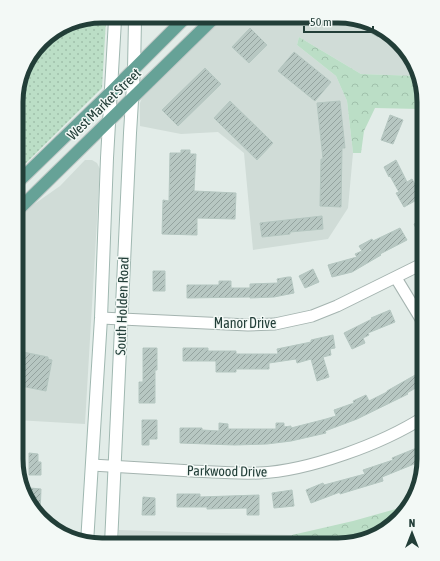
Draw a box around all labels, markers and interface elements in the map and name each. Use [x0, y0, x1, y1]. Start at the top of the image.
scale bar [304, 8, 373, 34]
text: 50 m [310, 15, 332, 29]
street label: West Market Street [64, 65, 144, 143]
street label: South Holden Road [112, 256, 132, 356]
street label: Manor Drive [214, 315, 276, 331]
street label: Parkwood Drive [187, 462, 267, 480]
north arrow [392, 513, 432, 553]
text: N [409, 517, 415, 529]

